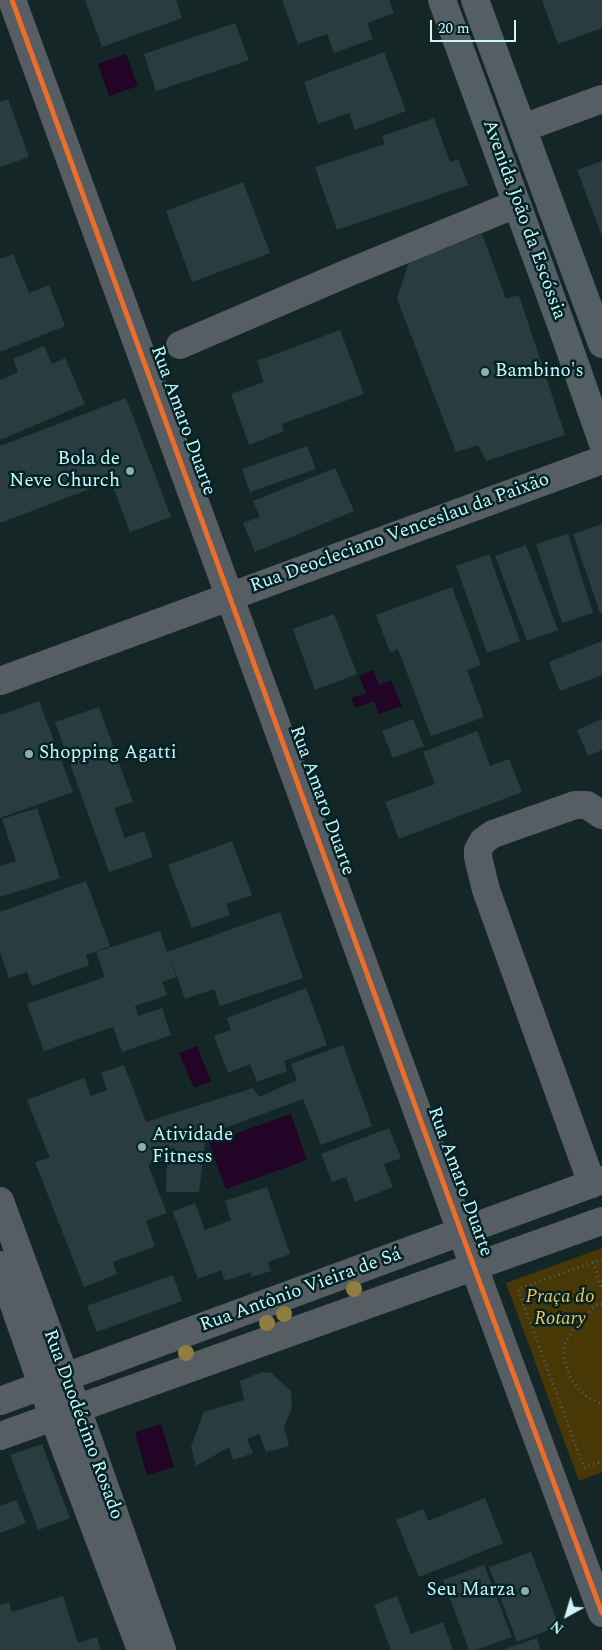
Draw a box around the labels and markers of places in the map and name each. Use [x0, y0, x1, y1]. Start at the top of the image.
place label: Bambino's [495, 361, 584, 383]
marker: Bambino's [479, 366, 491, 378]
place label: Bola de Neve Church [9, 449, 120, 493]
marker: Bola de Neve Church [124, 465, 136, 477]
place label: Shopping Agatti [39, 743, 177, 765]
marker: Shopping Agatti [23, 748, 35, 760]
place label: Atividade Fitness [152, 1125, 233, 1169]
marker: Atividade Fitness [136, 1141, 148, 1153]
place label: Seu Marza [426, 1580, 515, 1602]
marker: Seu Marza [519, 1585, 531, 1597]

